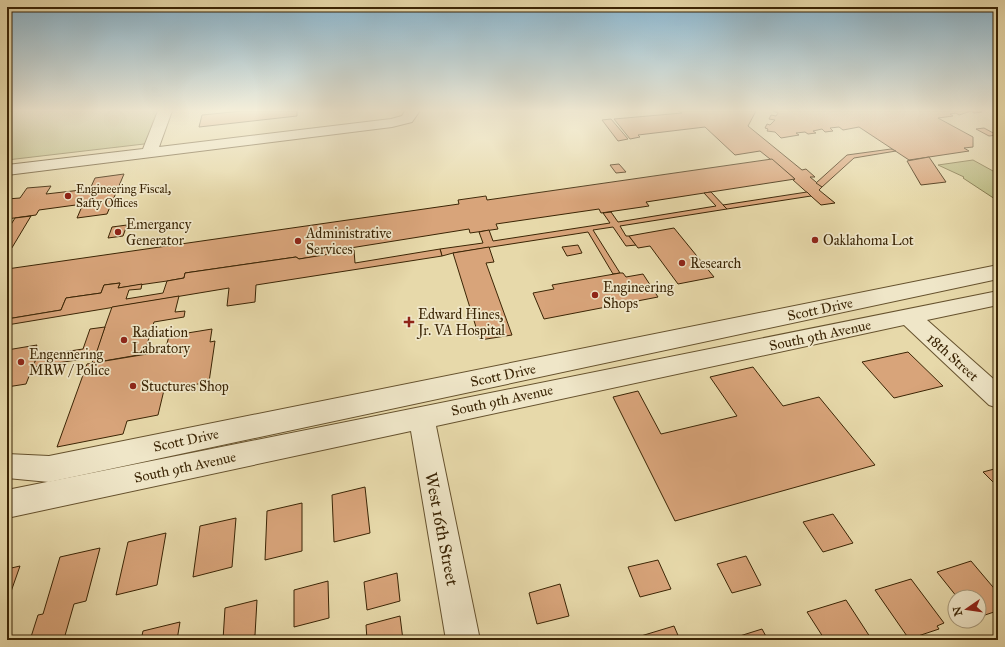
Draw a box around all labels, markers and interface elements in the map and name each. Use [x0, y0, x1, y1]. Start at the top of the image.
place label: Engineering Fiscal, Safty Offices [76, 182, 171, 210]
marker: Engineering Fiscal, Safty Offices [63, 191, 73, 201]
place label: Emergancy Generator [126, 216, 192, 249]
place label: Administrative Services [305, 225, 392, 258]
marker: Emergancy Generator [113, 227, 123, 237]
place label: Oaklahoma Lot [823, 232, 914, 249]
marker: Oaklahoma Lot [810, 235, 820, 245]
marker: Administrative Services [293, 236, 303, 246]
place label: Research [690, 255, 742, 272]
marker: Research [677, 258, 687, 268]
place label: Engineering Shops [603, 279, 674, 312]
marker: Engineering Shops [590, 290, 600, 300]
street label: Scott Drive [786, 294, 855, 325]
place label: Edward Hines, Jr. VA Hospital [416, 306, 505, 340]
marker: Edward Hines, Jr. VA Hospital [403, 316, 415, 328]
street label: South 9th Avenue [768, 316, 873, 355]
place label: Radiation Labratory [132, 324, 190, 357]
street label: 18th Street [923, 330, 982, 385]
marker: Radiation Labratory [119, 335, 129, 345]
place label: Engennering MRW / Police [29, 346, 110, 379]
marker: Engennering MRW / Police [16, 357, 26, 367]
street label: Scott Drive [469, 360, 538, 391]
place label: Stuctures Shop [141, 378, 229, 395]
marker: Stuctures Shop [128, 381, 138, 391]
street label: South 9th Avenue [450, 381, 555, 420]
street label: Scott Drive [152, 425, 221, 456]
street label: South 9th Avenue [133, 448, 238, 487]
street label: West 16th Street [420, 471, 463, 588]
north arrow [947, 589, 987, 629]
text: N [950, 604, 965, 617]

